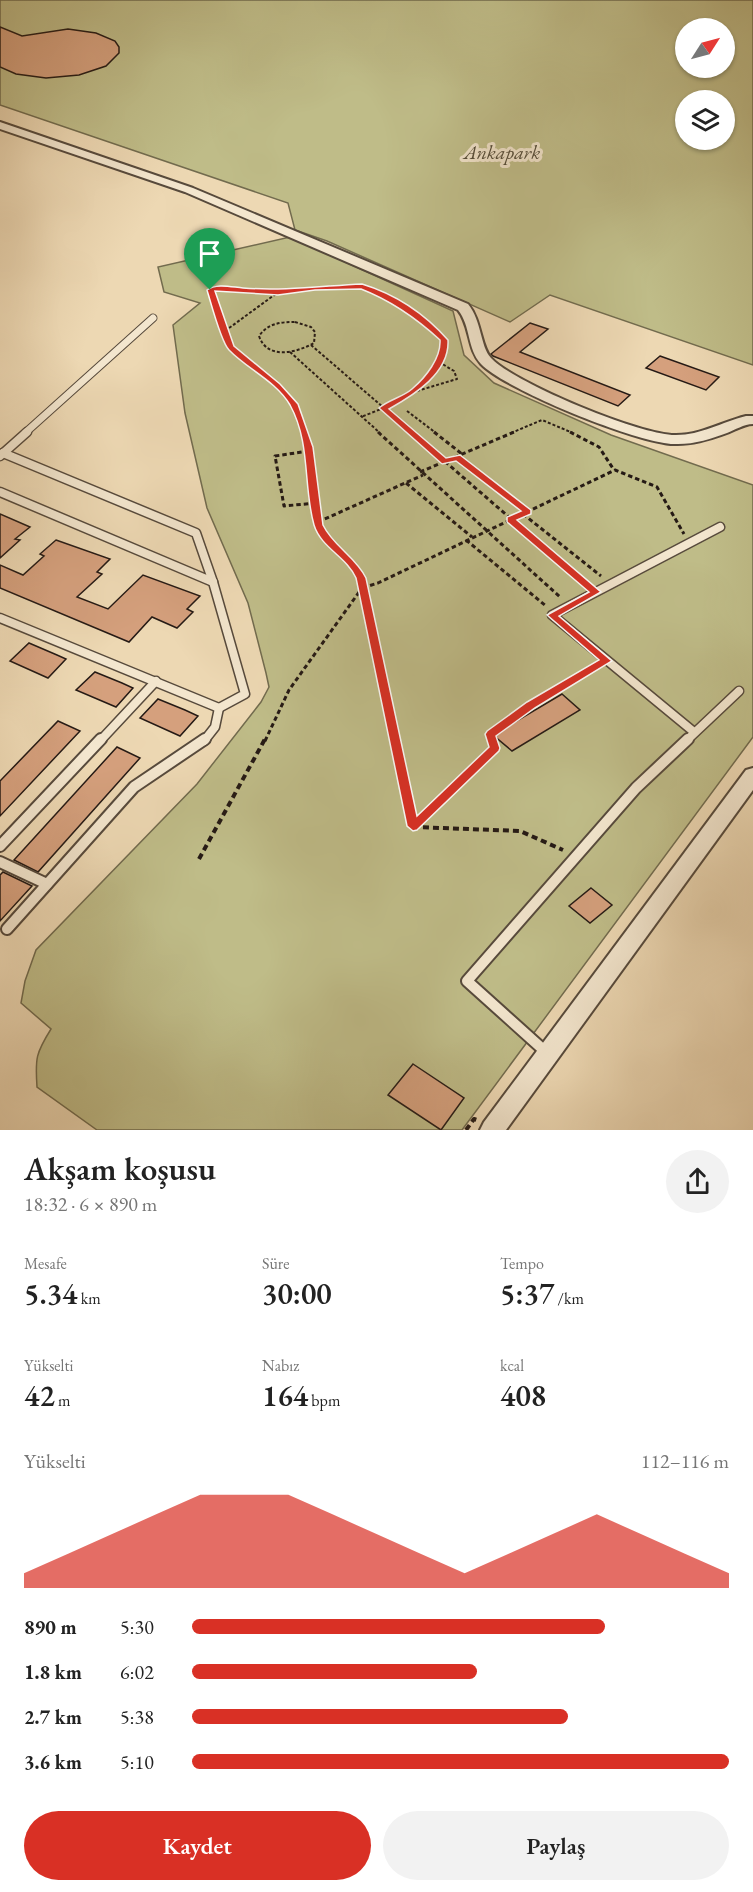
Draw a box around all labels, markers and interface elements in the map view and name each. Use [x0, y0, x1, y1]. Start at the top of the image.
north arrow [675, 18, 735, 78]
map controls [675, 18, 735, 150]
button: layers [675, 90, 735, 150]
park label: Ankapark [462, 139, 540, 165]
pin [184, 228, 235, 290]
icon: arrive [193, 237, 226, 270]
text: Akşam koşusu [24, 1147, 216, 1190]
button: share [666, 1150, 729, 1213]
text: 18:32 · 6 × 890 m [24, 1191, 157, 1217]
text: Mesafe [24, 1253, 67, 1274]
text: Süre [262, 1253, 289, 1274]
text: Tempo [500, 1253, 544, 1274]
text: 5.34 [24, 1274, 77, 1313]
text: 30:00 [262, 1274, 332, 1313]
text: 5:37 [500, 1274, 554, 1313]
text: km [77, 1288, 101, 1309]
text: /km [554, 1288, 584, 1309]
text: Yükselti [24, 1355, 73, 1376]
text: Nabız [262, 1355, 299, 1376]
text: kcal [500, 1355, 524, 1376]
text: 42 [24, 1376, 55, 1415]
text: 164 [262, 1376, 308, 1415]
text: 408 [500, 1376, 546, 1415]
text: m [55, 1390, 70, 1411]
text: bpm [308, 1390, 340, 1411]
text: Yükselti [24, 1448, 86, 1474]
text: 112–116 m [641, 1448, 729, 1474]
text: 890 m [24, 1614, 77, 1640]
text: 5:30 [120, 1614, 154, 1640]
text: 1.8 km [24, 1659, 82, 1685]
text: 6:02 [120, 1659, 154, 1685]
text: 2.7 km [24, 1704, 82, 1730]
text: 5:38 [120, 1704, 154, 1730]
text: 3.6 km [24, 1749, 82, 1775]
text: 5:10 [120, 1749, 154, 1775]
button: Kaydet [24, 1811, 371, 1880]
button: Paylaş [383, 1811, 729, 1880]

